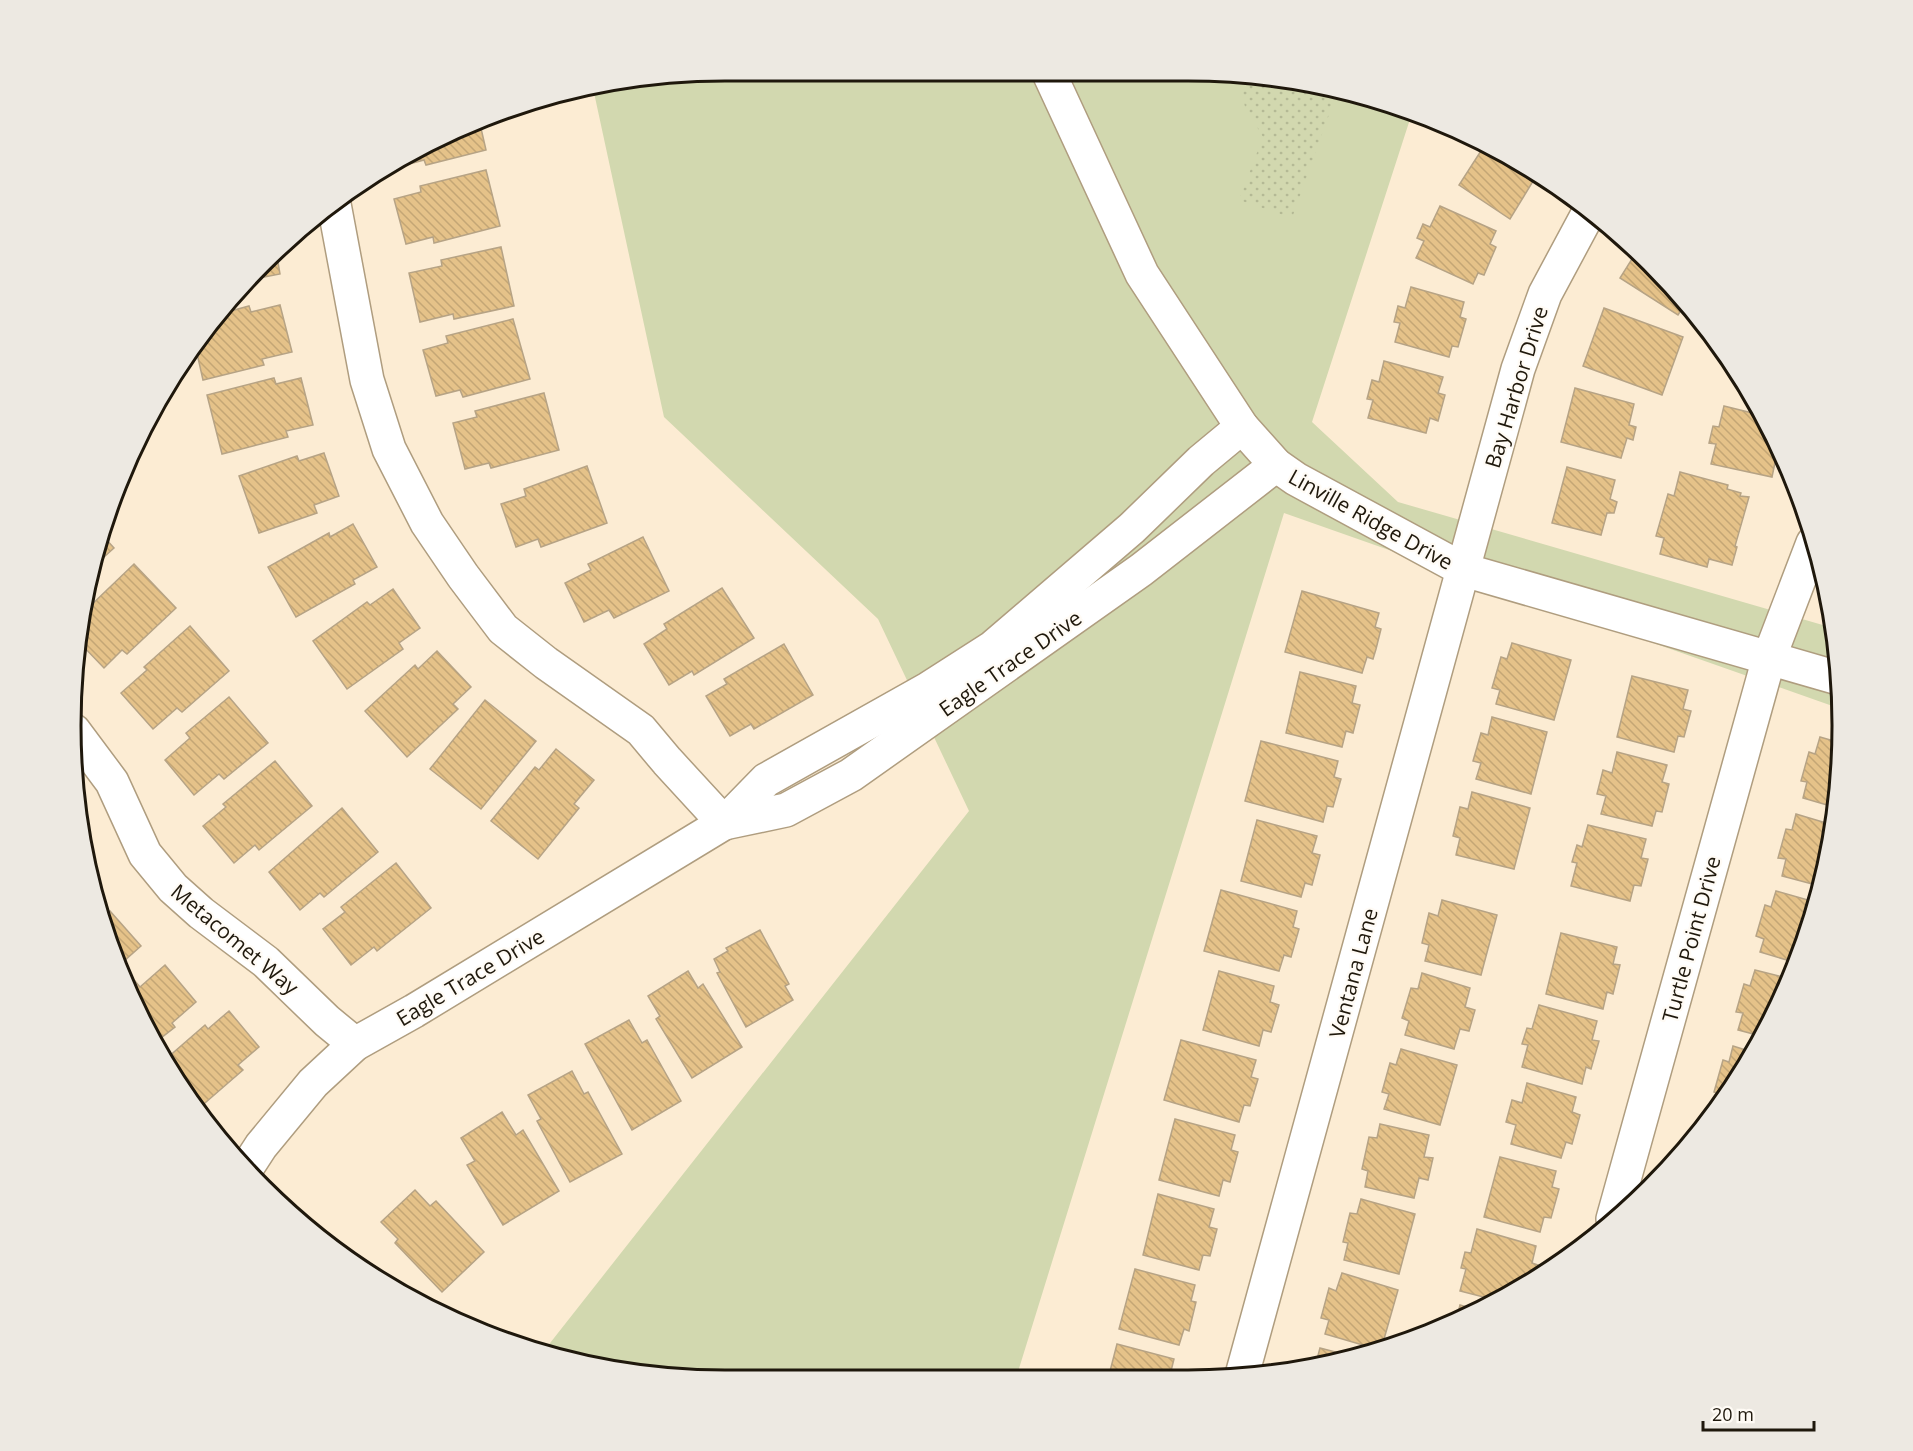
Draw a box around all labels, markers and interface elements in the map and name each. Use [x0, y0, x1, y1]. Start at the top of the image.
street label: Bay Harbor Drive [1478, 303, 1554, 471]
street label: Linville Ridge Drive [1284, 462, 1458, 576]
street label: Eagle Trace Drive [933, 603, 1087, 723]
street label: Turtle Point Drive [1655, 853, 1727, 1025]
street label: Metacomet Way [165, 877, 305, 1001]
street label: Ventana Lane [1322, 905, 1384, 1041]
street label: Eagle Trace Drive [391, 922, 549, 1032]
scale bar [1703, 1394, 1814, 1432]
text: 20 m [1712, 1402, 1754, 1426]

